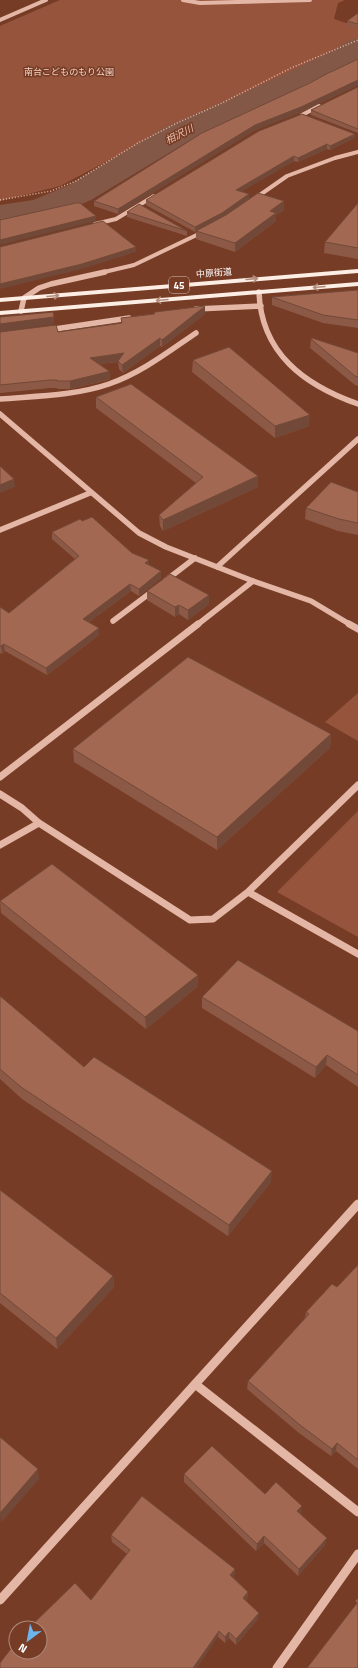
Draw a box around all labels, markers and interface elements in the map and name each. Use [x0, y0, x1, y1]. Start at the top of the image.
park label: 南台こどものもり公園 [24, 65, 114, 78]
water label: 相沢川 [162, 120, 197, 148]
street label: 中原街道 [195, 264, 232, 281]
one-way arrow [245, 276, 258, 283]
road number: 45 [169, 277, 189, 293]
one-way arrow [313, 283, 326, 290]
one-way arrow [46, 292, 59, 299]
one-way arrow [156, 296, 169, 303]
north arrow [8, 1620, 48, 1660]
text: N [15, 1640, 30, 1657]

